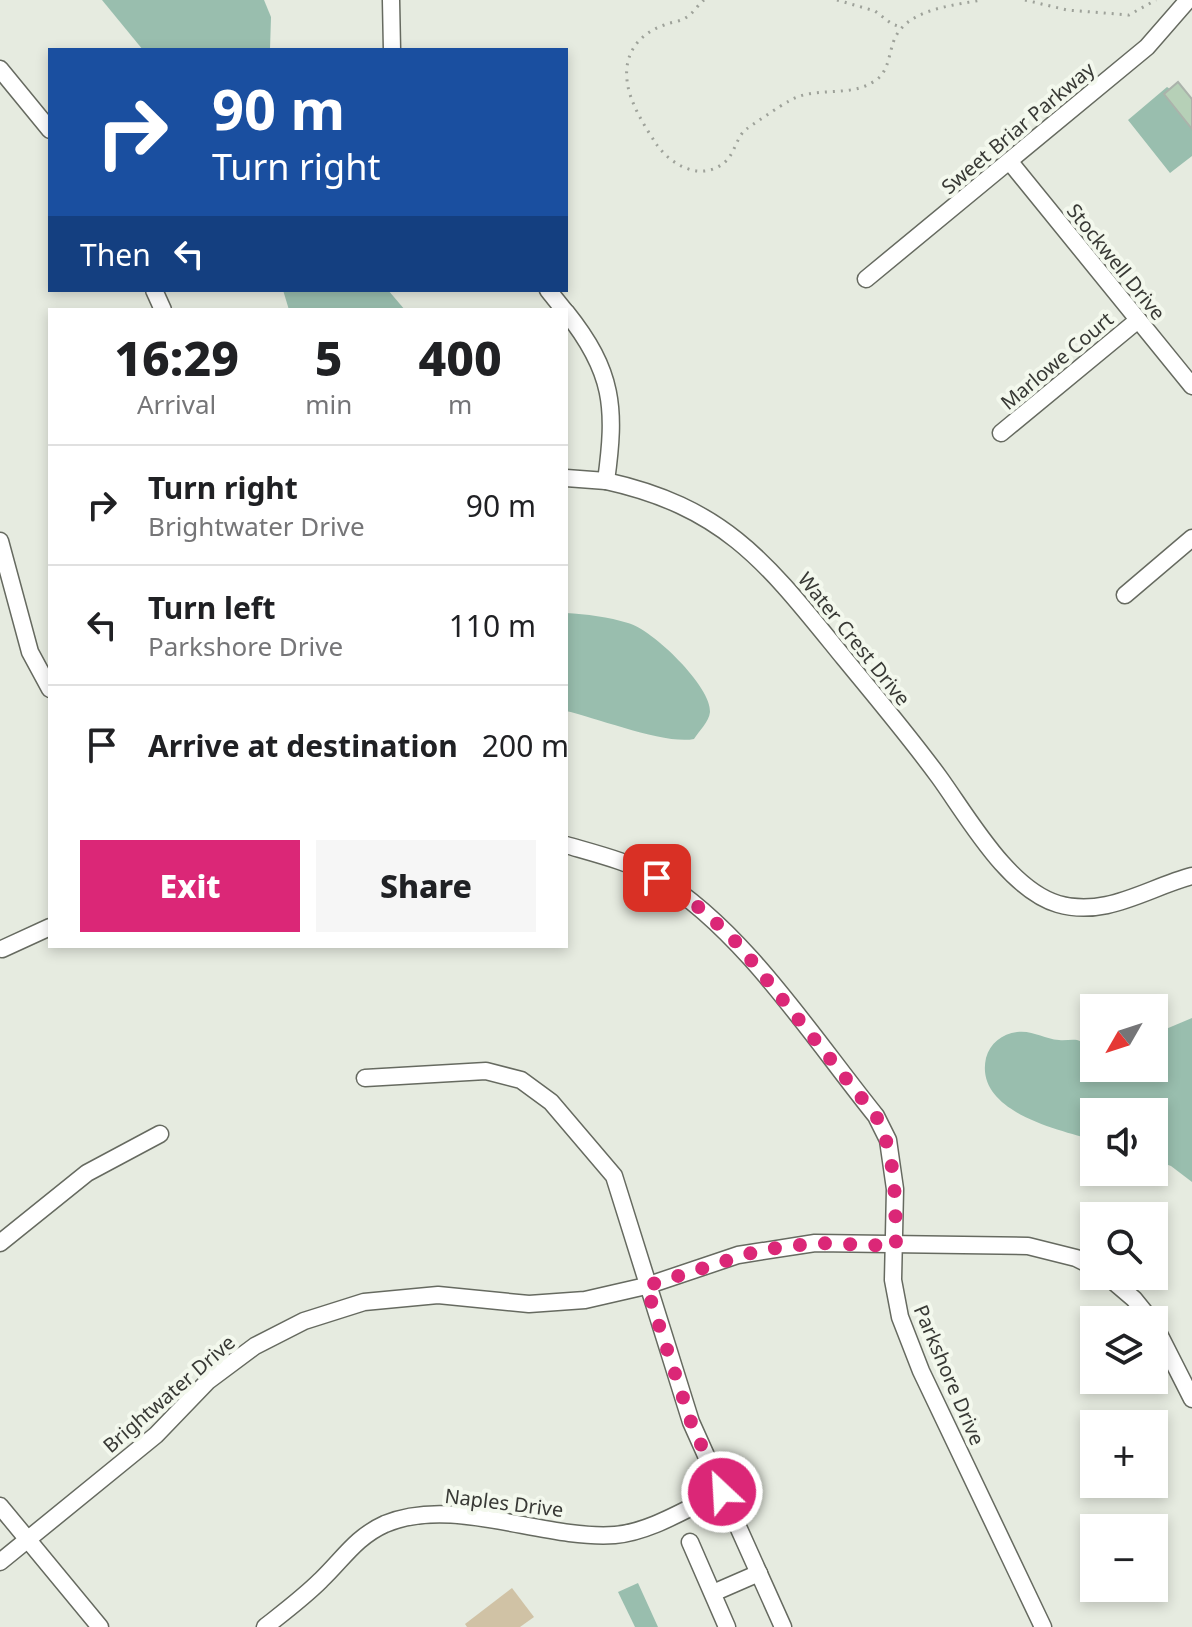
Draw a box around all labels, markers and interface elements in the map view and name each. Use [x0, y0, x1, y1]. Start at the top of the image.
street label: Sweet Briar Parkway [935, 55, 1101, 200]
text: 90 m [212, 70, 345, 146]
icon: right [80, 80, 184, 184]
text: Turn right [212, 142, 380, 191]
street label: Stockwell Drive [1061, 198, 1172, 326]
icon: left [167, 232, 211, 276]
text: Then [80, 234, 151, 275]
street label: Marlowe Court [995, 306, 1119, 416]
text: 16:29 [114, 325, 239, 390]
text: 5 [315, 325, 343, 390]
text: 400 [419, 325, 502, 390]
text: Arrival [137, 386, 216, 422]
text: min [305, 386, 352, 422]
text: m [448, 386, 472, 422]
text: Turn right [148, 467, 298, 508]
icon: right [80, 483, 124, 527]
text: 90 m [466, 485, 536, 526]
text: Brightwater Drive [148, 508, 365, 544]
street label: Water Crest Drive [792, 566, 917, 711]
text: Turn left [148, 587, 276, 628]
icon: left [80, 603, 124, 647]
text: 110 m [449, 605, 536, 646]
text: Parkshore Drive [148, 628, 343, 664]
icon: arrive [80, 723, 124, 767]
text: Arrive at destination [148, 725, 458, 766]
text: 200 m [482, 725, 569, 766]
button: Exit [80, 840, 300, 932]
button: Share [316, 840, 536, 932]
pin [623, 844, 691, 912]
icon: arrive [635, 856, 679, 900]
north arrow [1080, 994, 1168, 1082]
map controls [1080, 994, 1168, 1602]
button: sound [1080, 1098, 1168, 1186]
button: search [1080, 1202, 1168, 1290]
street label: Parkshore Drive [908, 1300, 991, 1449]
button: layers [1080, 1306, 1168, 1394]
street label: Brightwater Drive [97, 1329, 240, 1458]
button: + [1080, 1410, 1168, 1498]
position arrow [680, 1450, 764, 1534]
street label: Naples Drive [443, 1482, 565, 1523]
button: − [1080, 1514, 1168, 1602]

